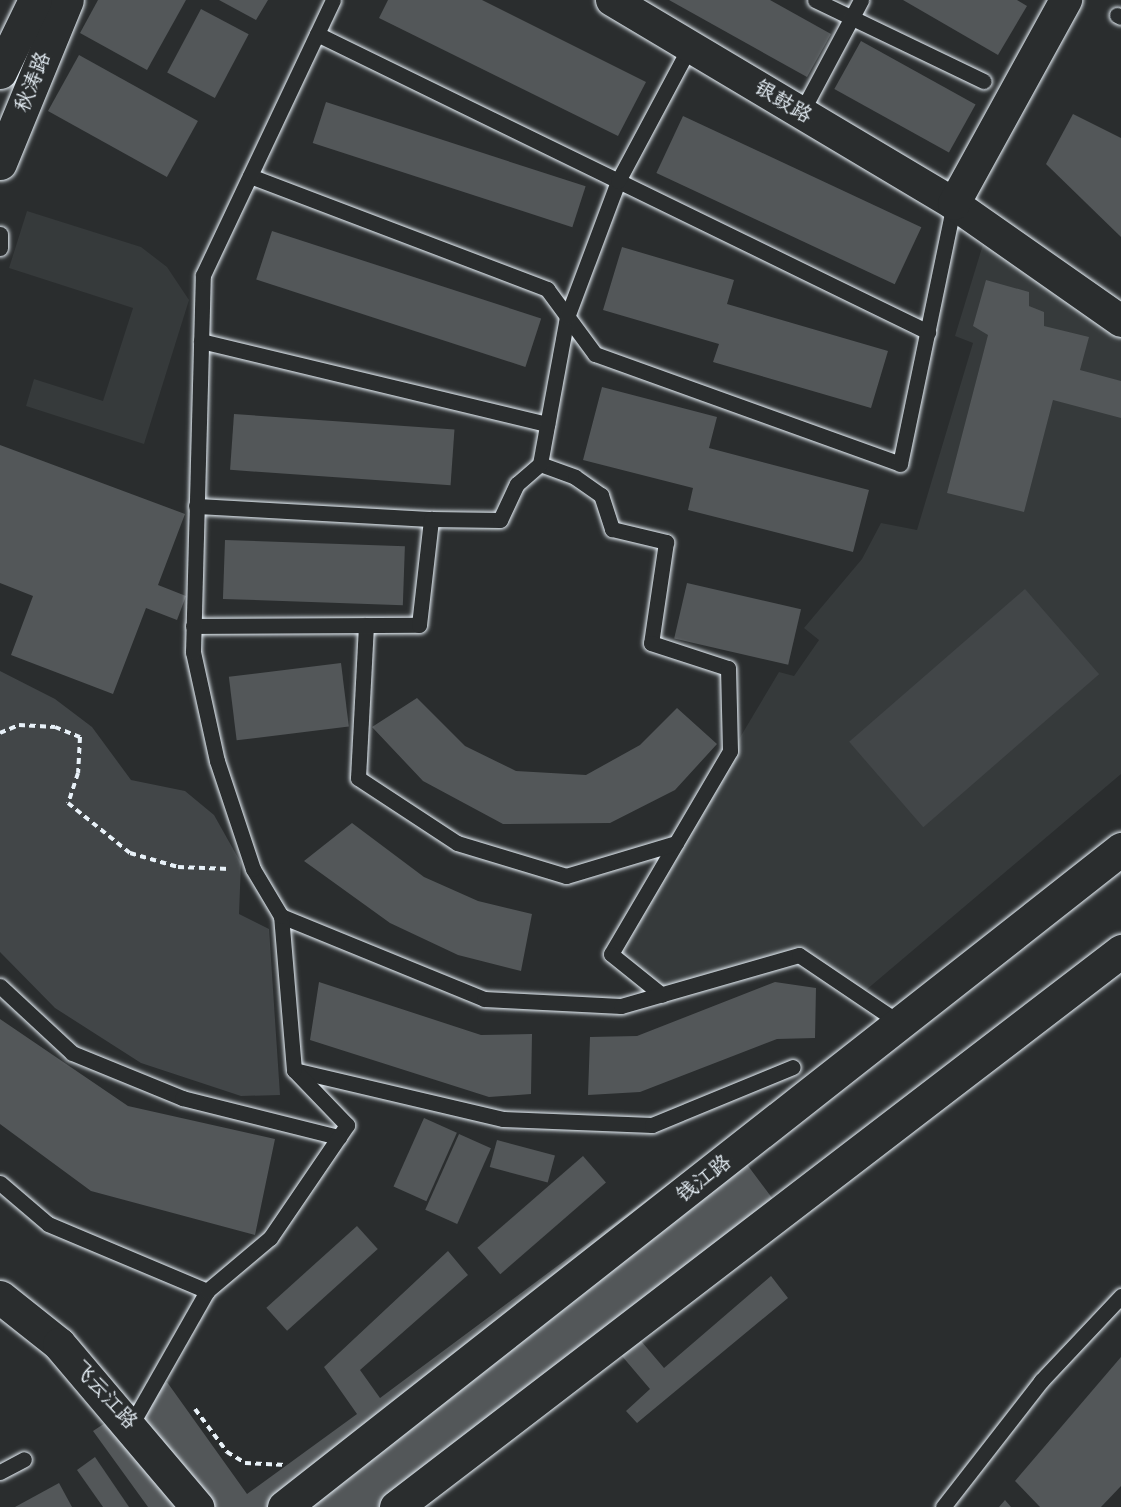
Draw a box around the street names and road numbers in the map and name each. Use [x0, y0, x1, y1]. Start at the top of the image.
street label: 秋涛路 [10, 48, 56, 116]
street label: 银鼓路 [750, 75, 816, 129]
street label: 钱江路 [671, 1150, 737, 1208]
street label: 飞云江路 [68, 1355, 142, 1435]

